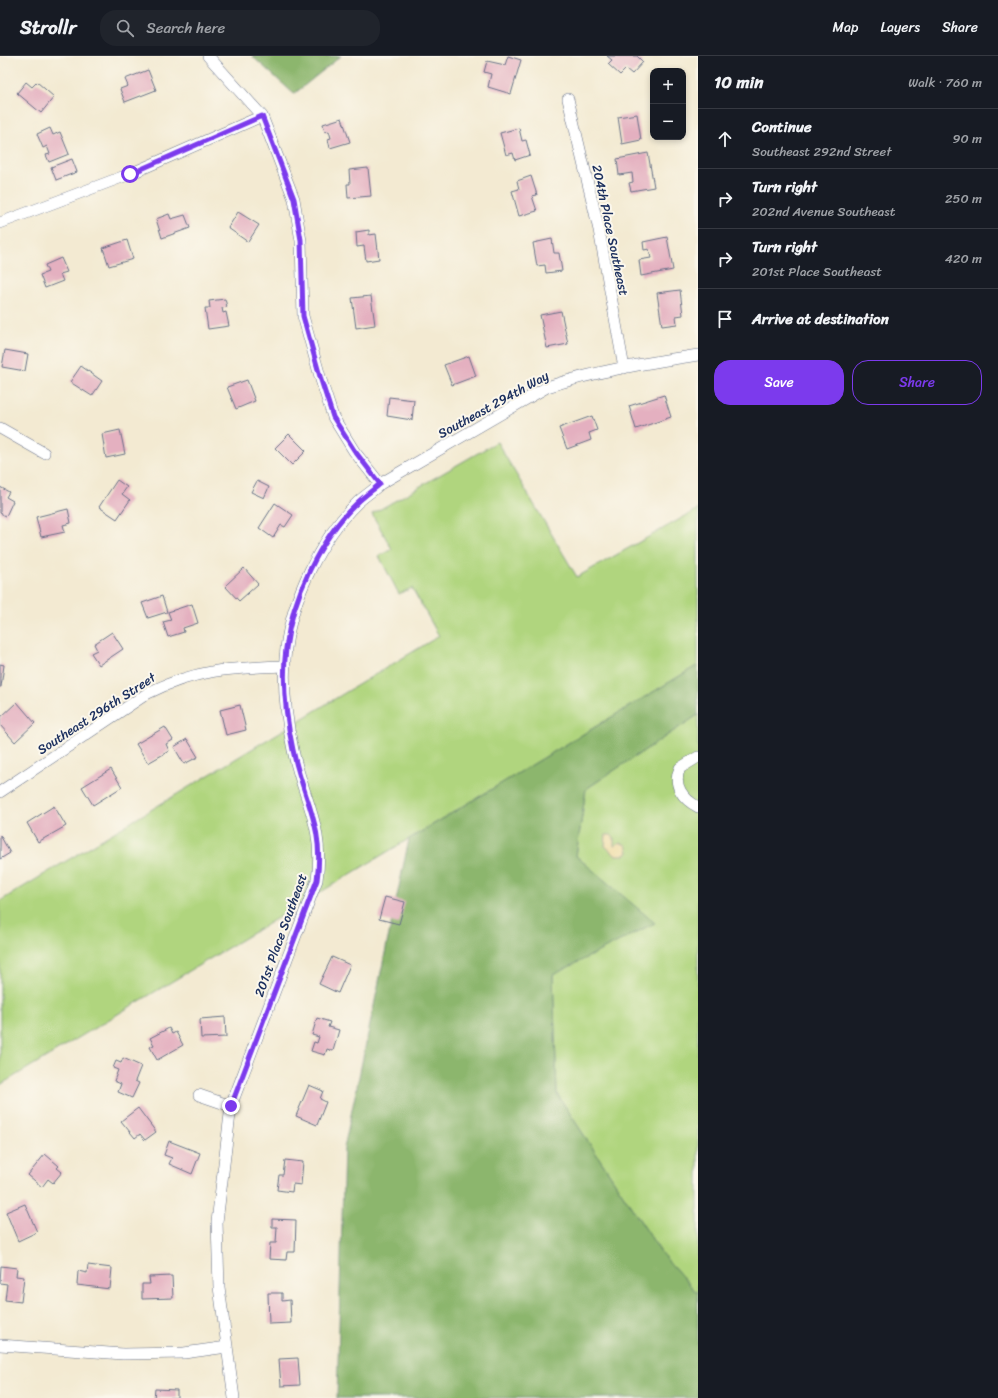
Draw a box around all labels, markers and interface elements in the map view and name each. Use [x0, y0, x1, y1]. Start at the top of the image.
search box [100, 10, 380, 46]
text: Strollr [20, 11, 76, 44]
text: Search here [146, 15, 225, 41]
text: Map [833, 15, 858, 40]
text: Layers [880, 15, 920, 40]
text: Share [942, 15, 978, 40]
icon: search [114, 17, 136, 39]
text: 10 min [714, 67, 763, 97]
map controls [650, 68, 686, 140]
button: + [650, 68, 686, 104]
text: Walk · 760 m [908, 71, 982, 94]
button: − [650, 104, 686, 140]
text: Continue [752, 114, 812, 140]
text: 90 m [952, 127, 982, 150]
icon: ahead [714, 128, 736, 150]
text: Southeast 292nd Street [752, 140, 891, 163]
street label: 204th Place Southeast [585, 163, 636, 298]
route start [121, 165, 139, 183]
text: Turn right [752, 174, 817, 200]
text: 250 m [945, 187, 982, 210]
icon: right [714, 188, 736, 210]
text: 202nd Avenue Southeast [752, 200, 895, 223]
text: Turn right [752, 234, 817, 260]
text: 420 m [945, 247, 982, 270]
icon: right [714, 248, 736, 270]
text: 201st Place Southeast [752, 260, 882, 283]
text: Arrive at destination [752, 306, 889, 332]
icon: arrive [714, 308, 736, 330]
button: Save [714, 360, 844, 405]
button: Share [852, 360, 982, 405]
street label: Southeast 294th Way [433, 364, 553, 445]
street label: Southeast 296th Street [32, 666, 161, 761]
street label: 201st Place Southeast [247, 870, 314, 1000]
route end [222, 1097, 240, 1115]

